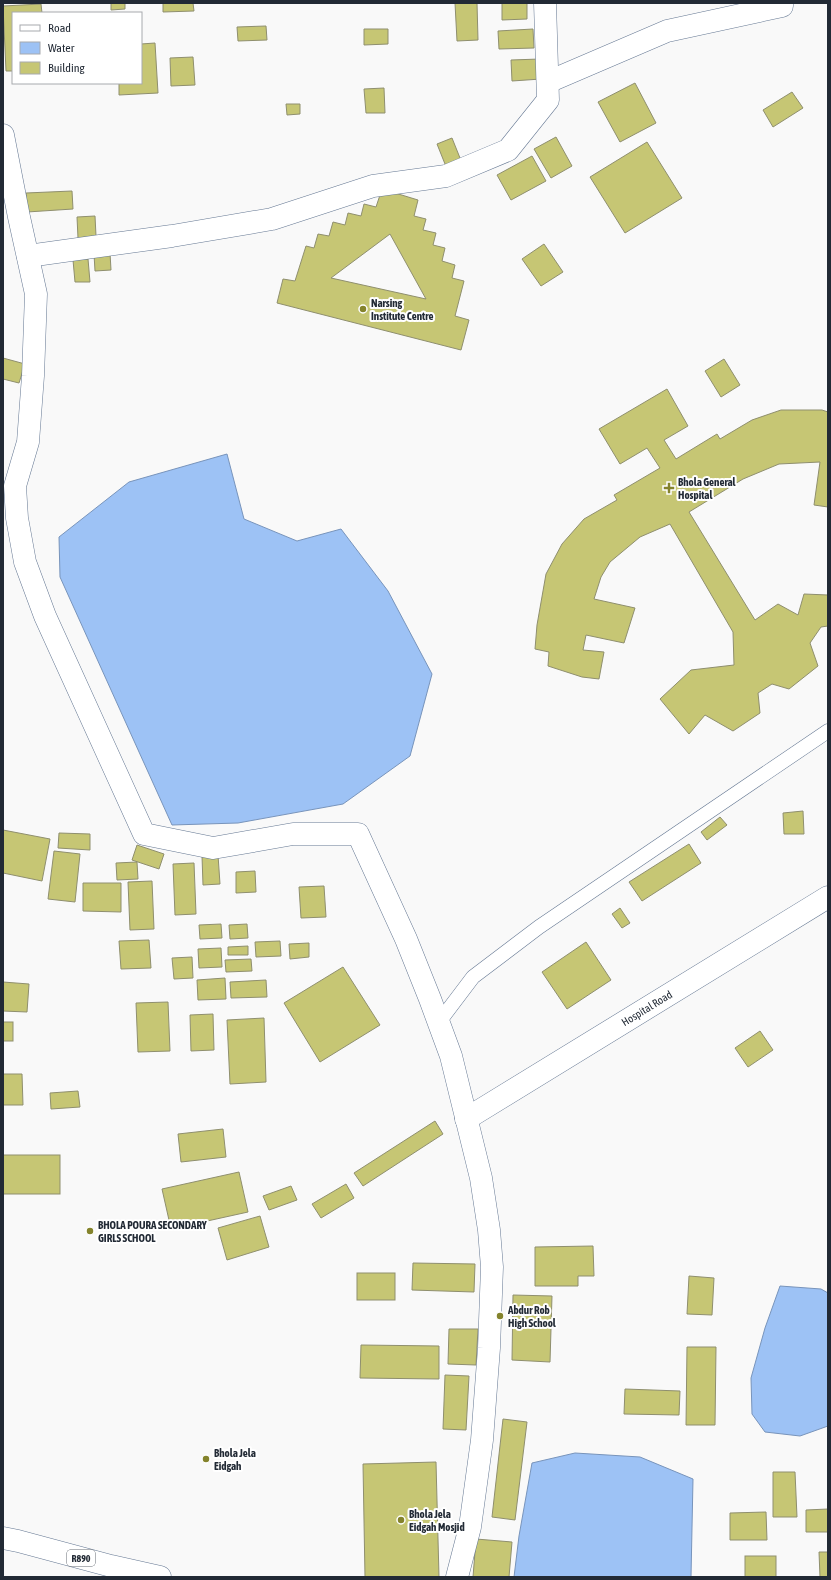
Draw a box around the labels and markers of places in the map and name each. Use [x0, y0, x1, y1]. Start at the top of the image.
place label: Narsing Institute Centre [371, 297, 433, 322]
marker: Narsing Institute Centre [358, 304, 368, 314]
place label: Bhola General Hospital [678, 476, 737, 501]
marker: Bhola General Hospital [663, 482, 675, 494]
place label: BHOLA POURA SECONDARY GIRLS SCHOOL [98, 1219, 207, 1244]
marker: BHOLA POURA SECONDARY GIRLS SCHOOL [85, 1226, 95, 1236]
place label: Abdur Rob High School [507, 1304, 557, 1329]
marker: Abdur Rob High School [495, 1311, 505, 1321]
place label: Bhola Jela Eidgah [214, 1447, 256, 1472]
marker: Bhola Jela Eidgah [201, 1454, 211, 1464]
place label: Bhola Jela Eidgah Mosjid [409, 1508, 465, 1533]
marker: Bhola Jela Eidgah Mosjid [396, 1515, 406, 1525]

